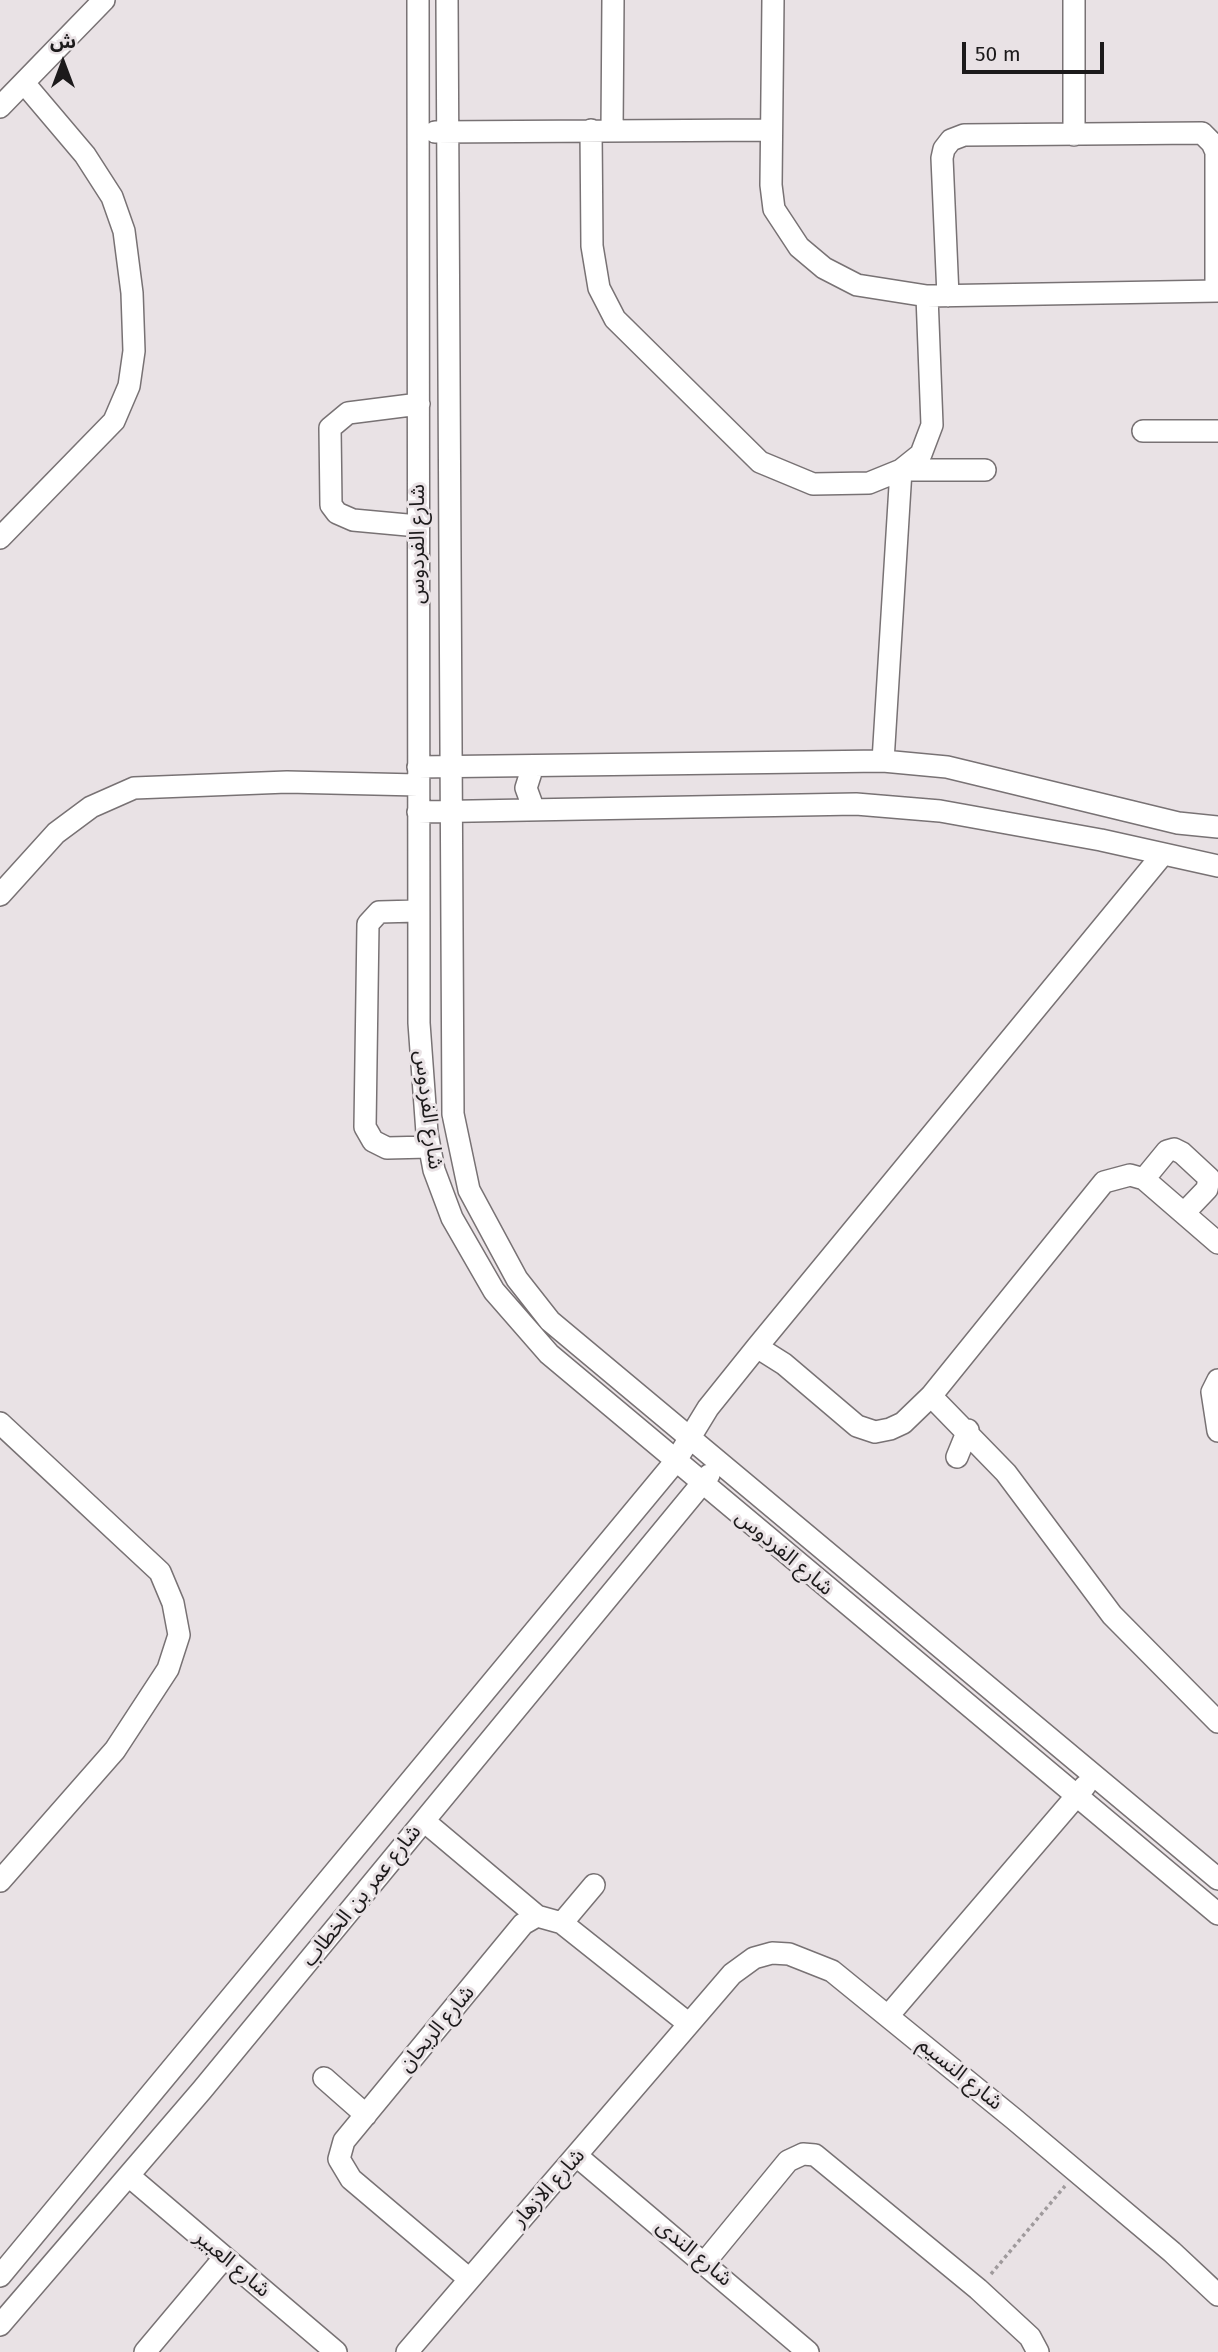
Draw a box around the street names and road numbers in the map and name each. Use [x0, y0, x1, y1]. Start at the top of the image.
street label: شارع الفردوس [405, 484, 431, 604]
street label: شارع الفردوس [408, 1049, 448, 1171]
street label: شارع الفردوس [730, 1505, 838, 1601]
street label: شارع عمر بن الخطاب [297, 1820, 427, 1972]
street label: شارع الريحان [394, 1981, 480, 2077]
street label: شارع النسيم [913, 2032, 1007, 2116]
street label: شارع الازهار [507, 2144, 591, 2232]
street label: شارع الندى [651, 2214, 737, 2292]
street label: شارع العبير [189, 2225, 275, 2303]

